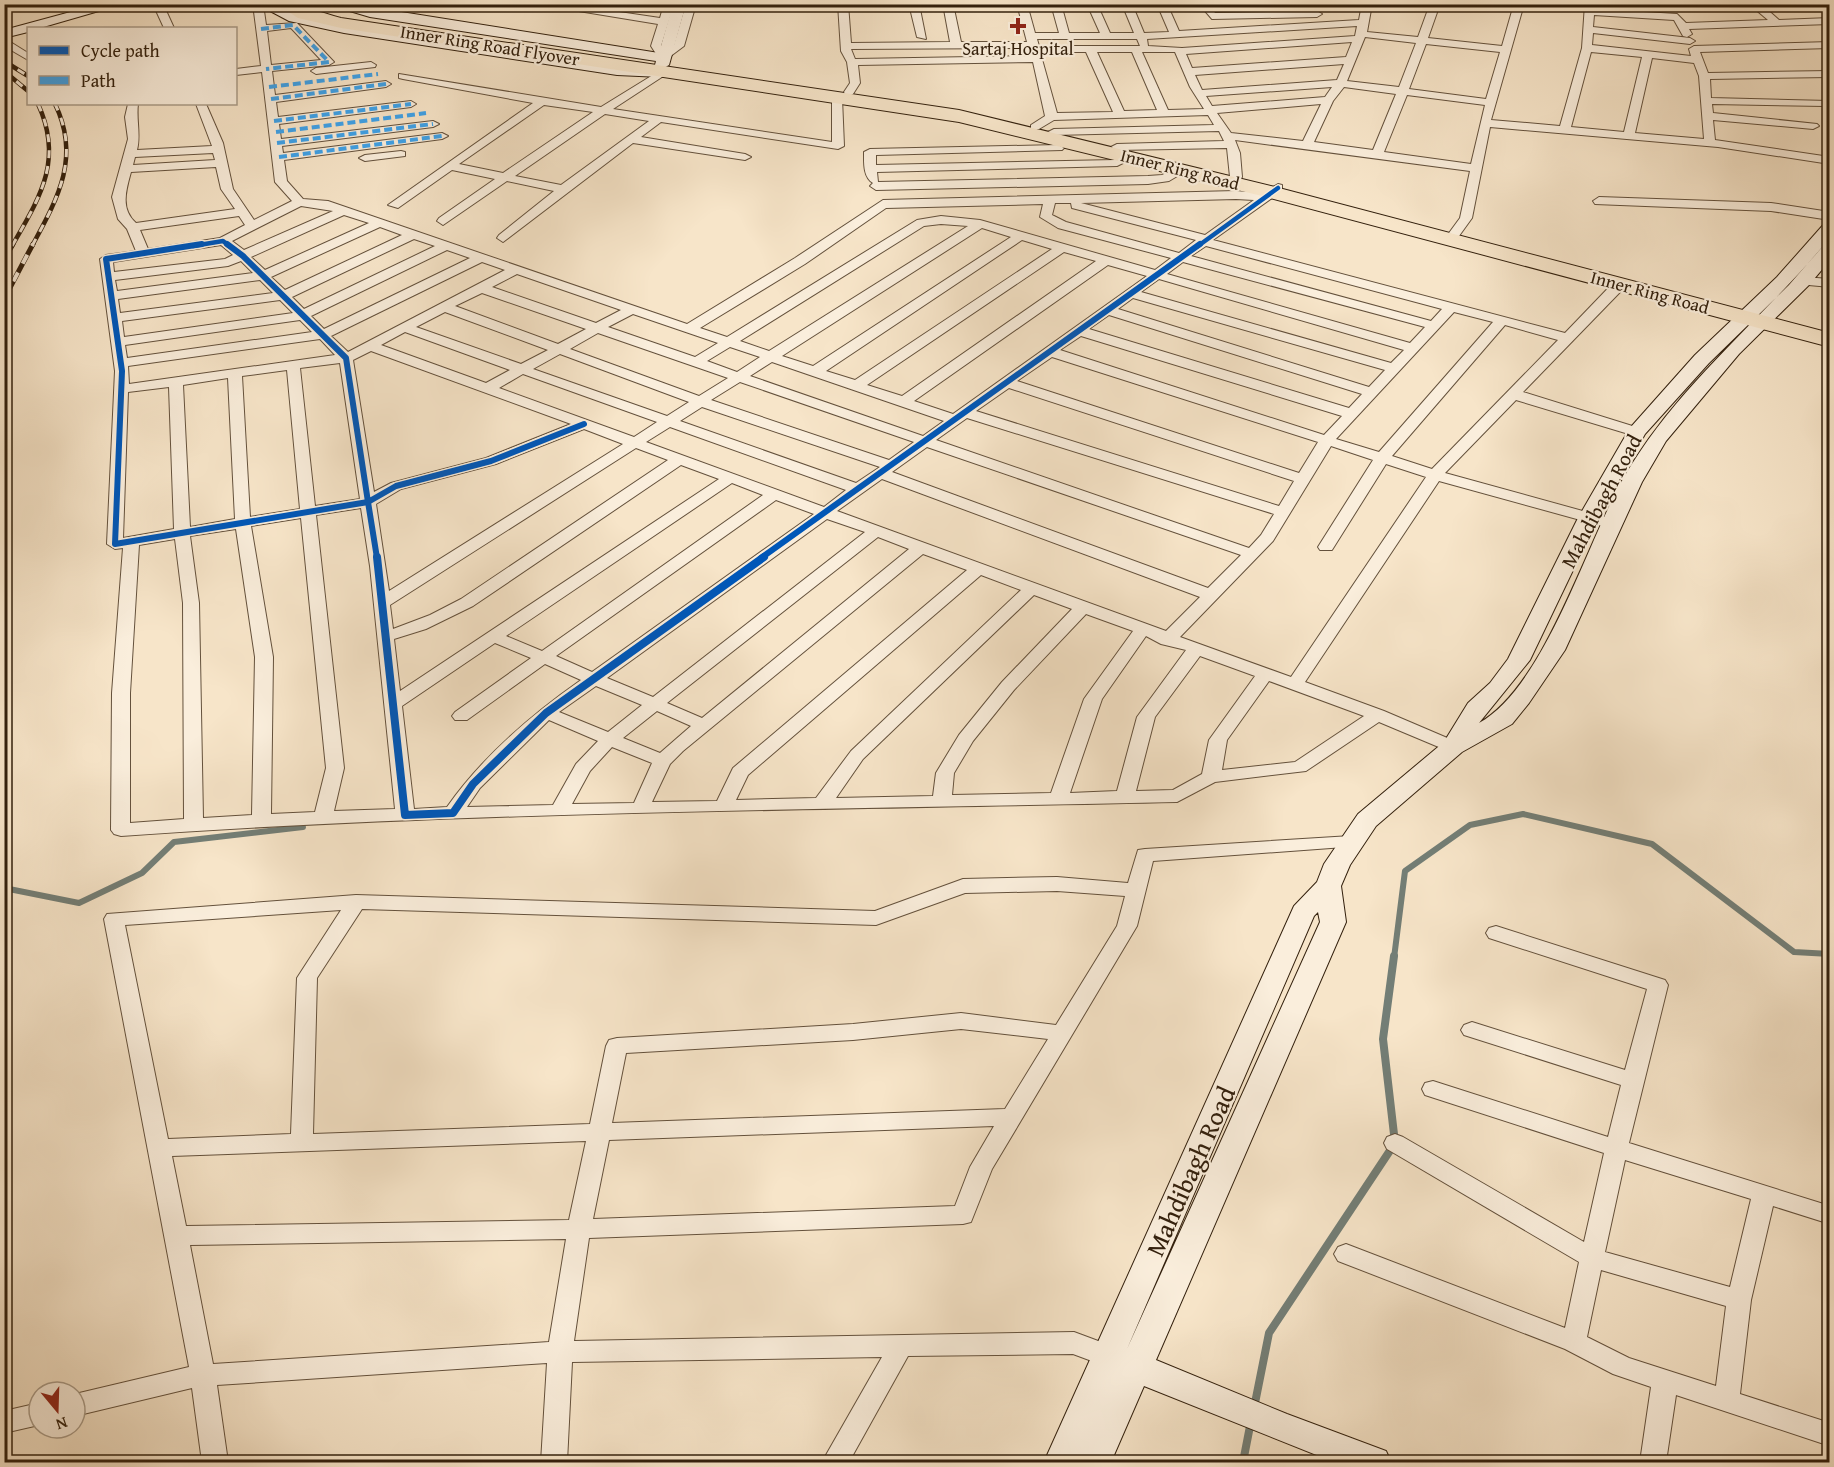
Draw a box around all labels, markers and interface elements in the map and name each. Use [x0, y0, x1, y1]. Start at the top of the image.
street label: Inner Ring Road Flyover [398, 17, 582, 73]
marker: Sartaj Hospital [1009, 17, 1027, 35]
legend [27, 27, 237, 105]
place label: Sartaj Hospital [962, 35, 1074, 62]
text: Cycle path [81, 37, 160, 64]
text: Path [81, 67, 116, 94]
street label: Inner Ring Road [1118, 141, 1243, 197]
street label: Inner Ring Road [1588, 263, 1713, 321]
street label: Mahdibagh Road [1553, 428, 1650, 573]
street label: Mahdibagh Road [1135, 1079, 1245, 1262]
north arrow [27, 1380, 87, 1440]
text: N [53, 1411, 71, 1437]

